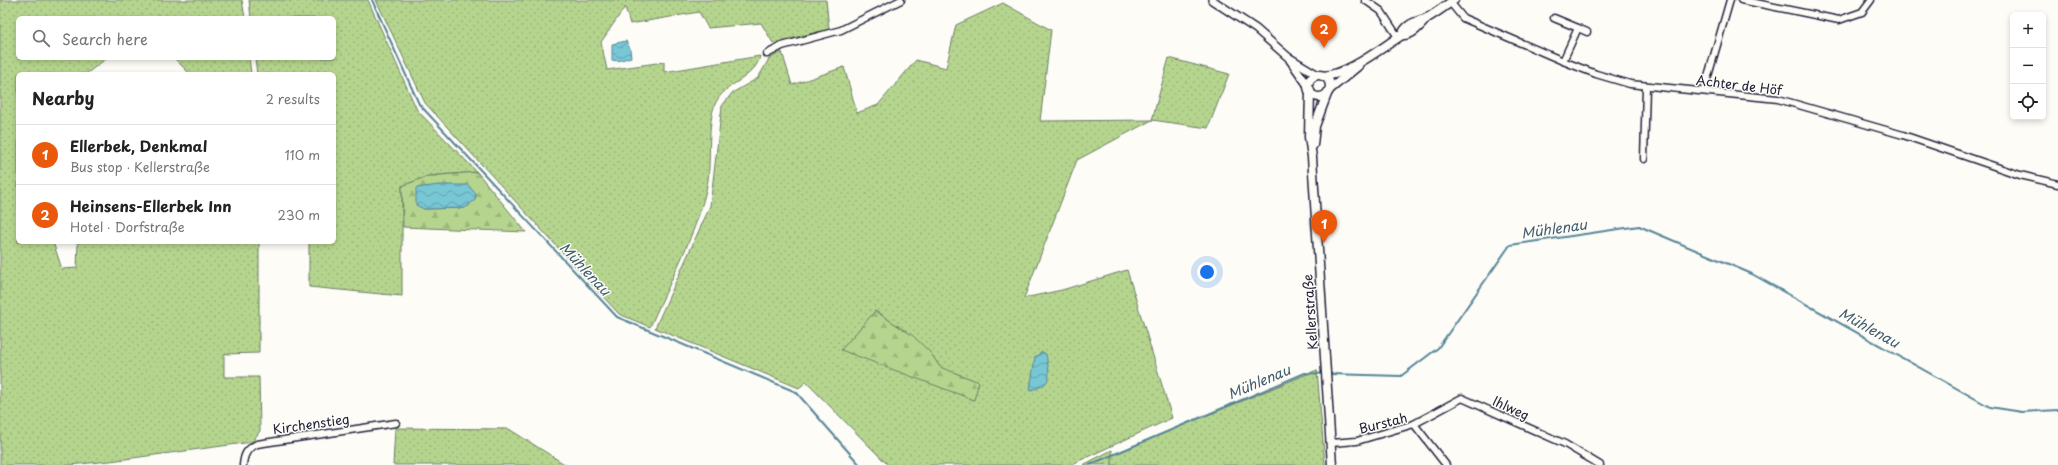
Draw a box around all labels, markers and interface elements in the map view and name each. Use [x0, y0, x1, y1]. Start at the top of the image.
map controls [2010, 12, 2046, 120]
button: + [2010, 12, 2046, 48]
pin: 2 [1311, 15, 1337, 48]
search box [16, 16, 336, 60]
icon: search [30, 27, 52, 49]
text: Search here [62, 27, 148, 50]
button: − [2010, 48, 2046, 84]
street label: Achter de Höf [1695, 70, 1784, 99]
button: locate [2010, 84, 2046, 120]
text: Nearby [32, 85, 94, 111]
text: 2 results [266, 89, 320, 108]
text: Ellerbek, Denkmal [70, 134, 207, 157]
text: 1 [42, 145, 48, 164]
text: 110 m [285, 145, 320, 164]
text: Bus stop · Kellerstraße [70, 157, 210, 176]
text: Heinsens-Ellerbek Inn [70, 194, 232, 217]
text: 2 [40, 205, 50, 224]
text: 230 m [278, 205, 320, 224]
pin: 1 [1311, 210, 1337, 243]
water label: Mühlenau [1520, 213, 1590, 244]
text: Hotel · Dorfstraße [70, 217, 185, 236]
water label: Mühlenau [555, 237, 617, 301]
your location [1197, 262, 1217, 282]
street label: Kellerstraße [1297, 273, 1322, 351]
water label: Mühlenau [1835, 302, 1905, 354]
water label: Mühlenau [1224, 358, 1295, 404]
street label: Ihlweg [1490, 391, 1533, 424]
street label: Burstah [1357, 407, 1409, 438]
street label: Kirchenstieg [271, 409, 350, 438]

